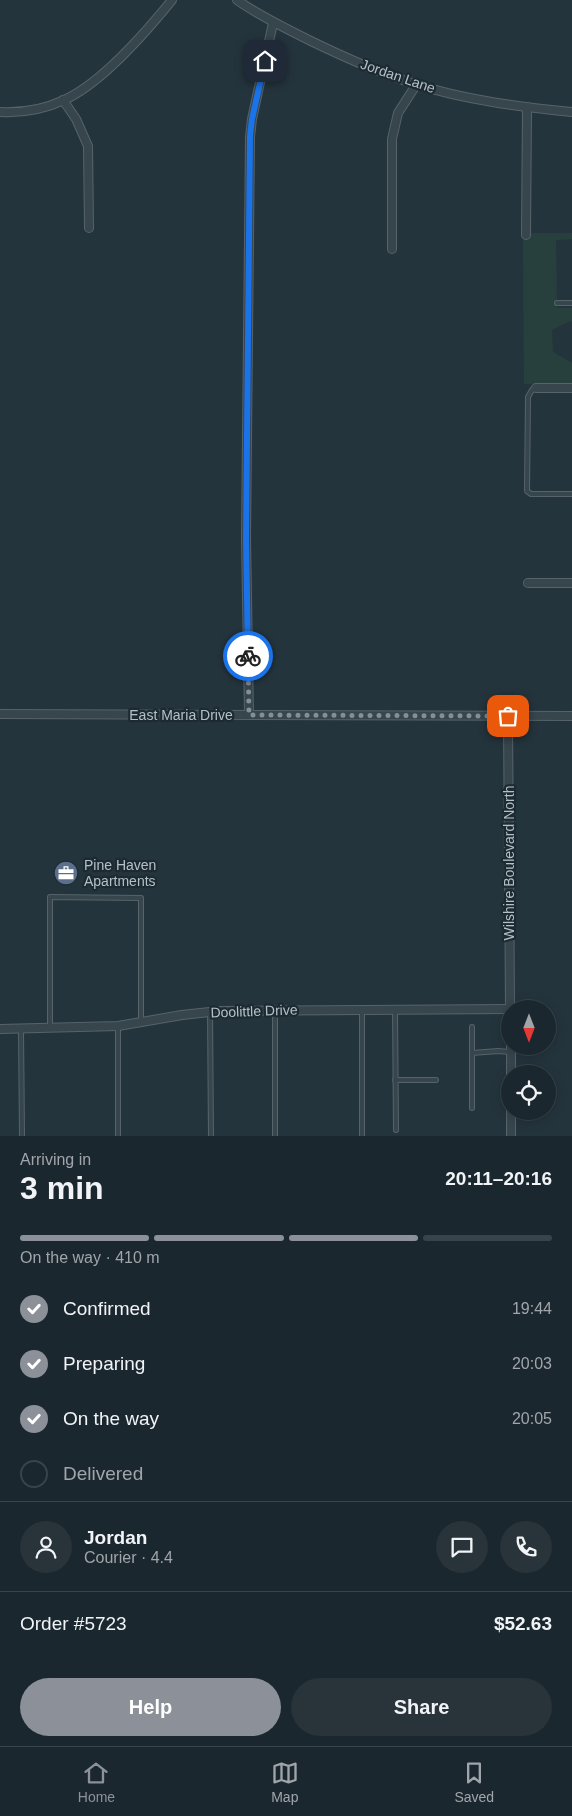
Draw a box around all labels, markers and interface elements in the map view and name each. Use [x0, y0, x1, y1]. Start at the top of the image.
pin [244, 40, 286, 82]
icon: home [251, 47, 279, 75]
street label: Jordan Lane [359, 56, 438, 96]
courier [223, 631, 273, 681]
icon: bike [234, 642, 262, 670]
pin [487, 695, 529, 737]
icon: bag [494, 702, 522, 730]
street label: East Maria Drive [129, 707, 233, 723]
street label: Wilshire Boulevard North [501, 786, 517, 940]
place label: Pine Haven Apartments [84, 857, 156, 889]
office icon: Pine Haven Apartments [53, 860, 79, 886]
north arrow [501, 1000, 556, 1055]
map controls [501, 1000, 556, 1120]
street label: Doolittle Drive [210, 1001, 298, 1021]
button: locate [501, 1065, 556, 1120]
text: Arriving in [20, 1151, 91, 1168]
text: 20:11–20:16 [445, 1168, 552, 1189]
text: 3 min [20, 1170, 104, 1206]
text: On the way · 410 m [20, 1249, 160, 1266]
icon: check [20, 1295, 48, 1323]
text: Confirmed [63, 1298, 151, 1319]
text: 19:44 [512, 1300, 552, 1317]
icon: check [20, 1350, 48, 1378]
text: Preparing [63, 1353, 145, 1374]
text: 20:03 [512, 1355, 552, 1372]
icon: check [20, 1405, 48, 1433]
text: On the way [63, 1408, 159, 1429]
text: 20:05 [512, 1410, 552, 1427]
text: Delivered [63, 1463, 143, 1484]
button: person [20, 1521, 72, 1573]
button: chat [436, 1521, 488, 1573]
button: phone [500, 1521, 552, 1573]
text: Jordan [84, 1527, 147, 1548]
text: Courier · 4.4 [84, 1549, 173, 1566]
text: Order #5723 [20, 1613, 127, 1634]
text: $52.63 [494, 1613, 552, 1634]
button: Help [20, 1678, 281, 1736]
button: Share [291, 1678, 552, 1736]
tab: Home [78, 1759, 115, 1805]
tab: Map [271, 1759, 299, 1805]
tab: Saved [454, 1759, 494, 1805]

